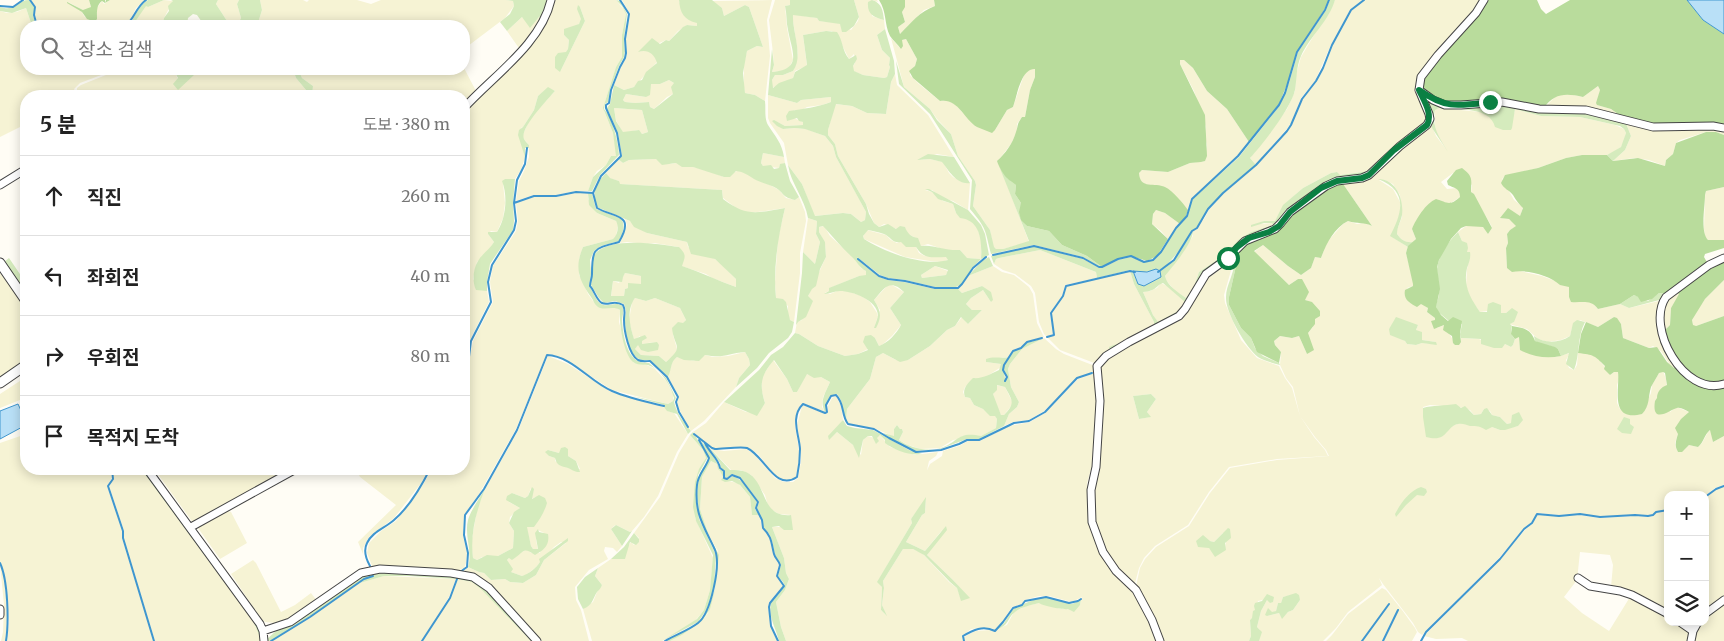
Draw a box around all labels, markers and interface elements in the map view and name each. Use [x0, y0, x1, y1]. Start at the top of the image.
search box [20, 20, 470, 75]
icon: search [38, 34, 66, 62]
text: 장소 검색 [78, 37, 152, 61]
route end [1479, 91, 1502, 114]
text: 5 분 [40, 111, 77, 138]
text: 도보 · 380 m [363, 114, 450, 134]
icon: ahead [40, 182, 68, 210]
text: 직진 [87, 185, 122, 209]
text: 260 m [401, 186, 450, 206]
route start [1217, 247, 1240, 270]
icon: left [40, 262, 68, 290]
text: 좌회전 [87, 265, 139, 289]
text: 40 m [410, 266, 450, 286]
icon: right [40, 342, 68, 370]
text: 우회전 [87, 345, 139, 369]
text: 80 m [411, 346, 450, 366]
icon: arrive [40, 422, 68, 450]
text: 목적지 도착 [87, 425, 179, 449]
map controls [1664, 491, 1709, 626]
button: + [1664, 491, 1709, 536]
button: − [1664, 536, 1709, 581]
button: layers [1664, 581, 1709, 626]

